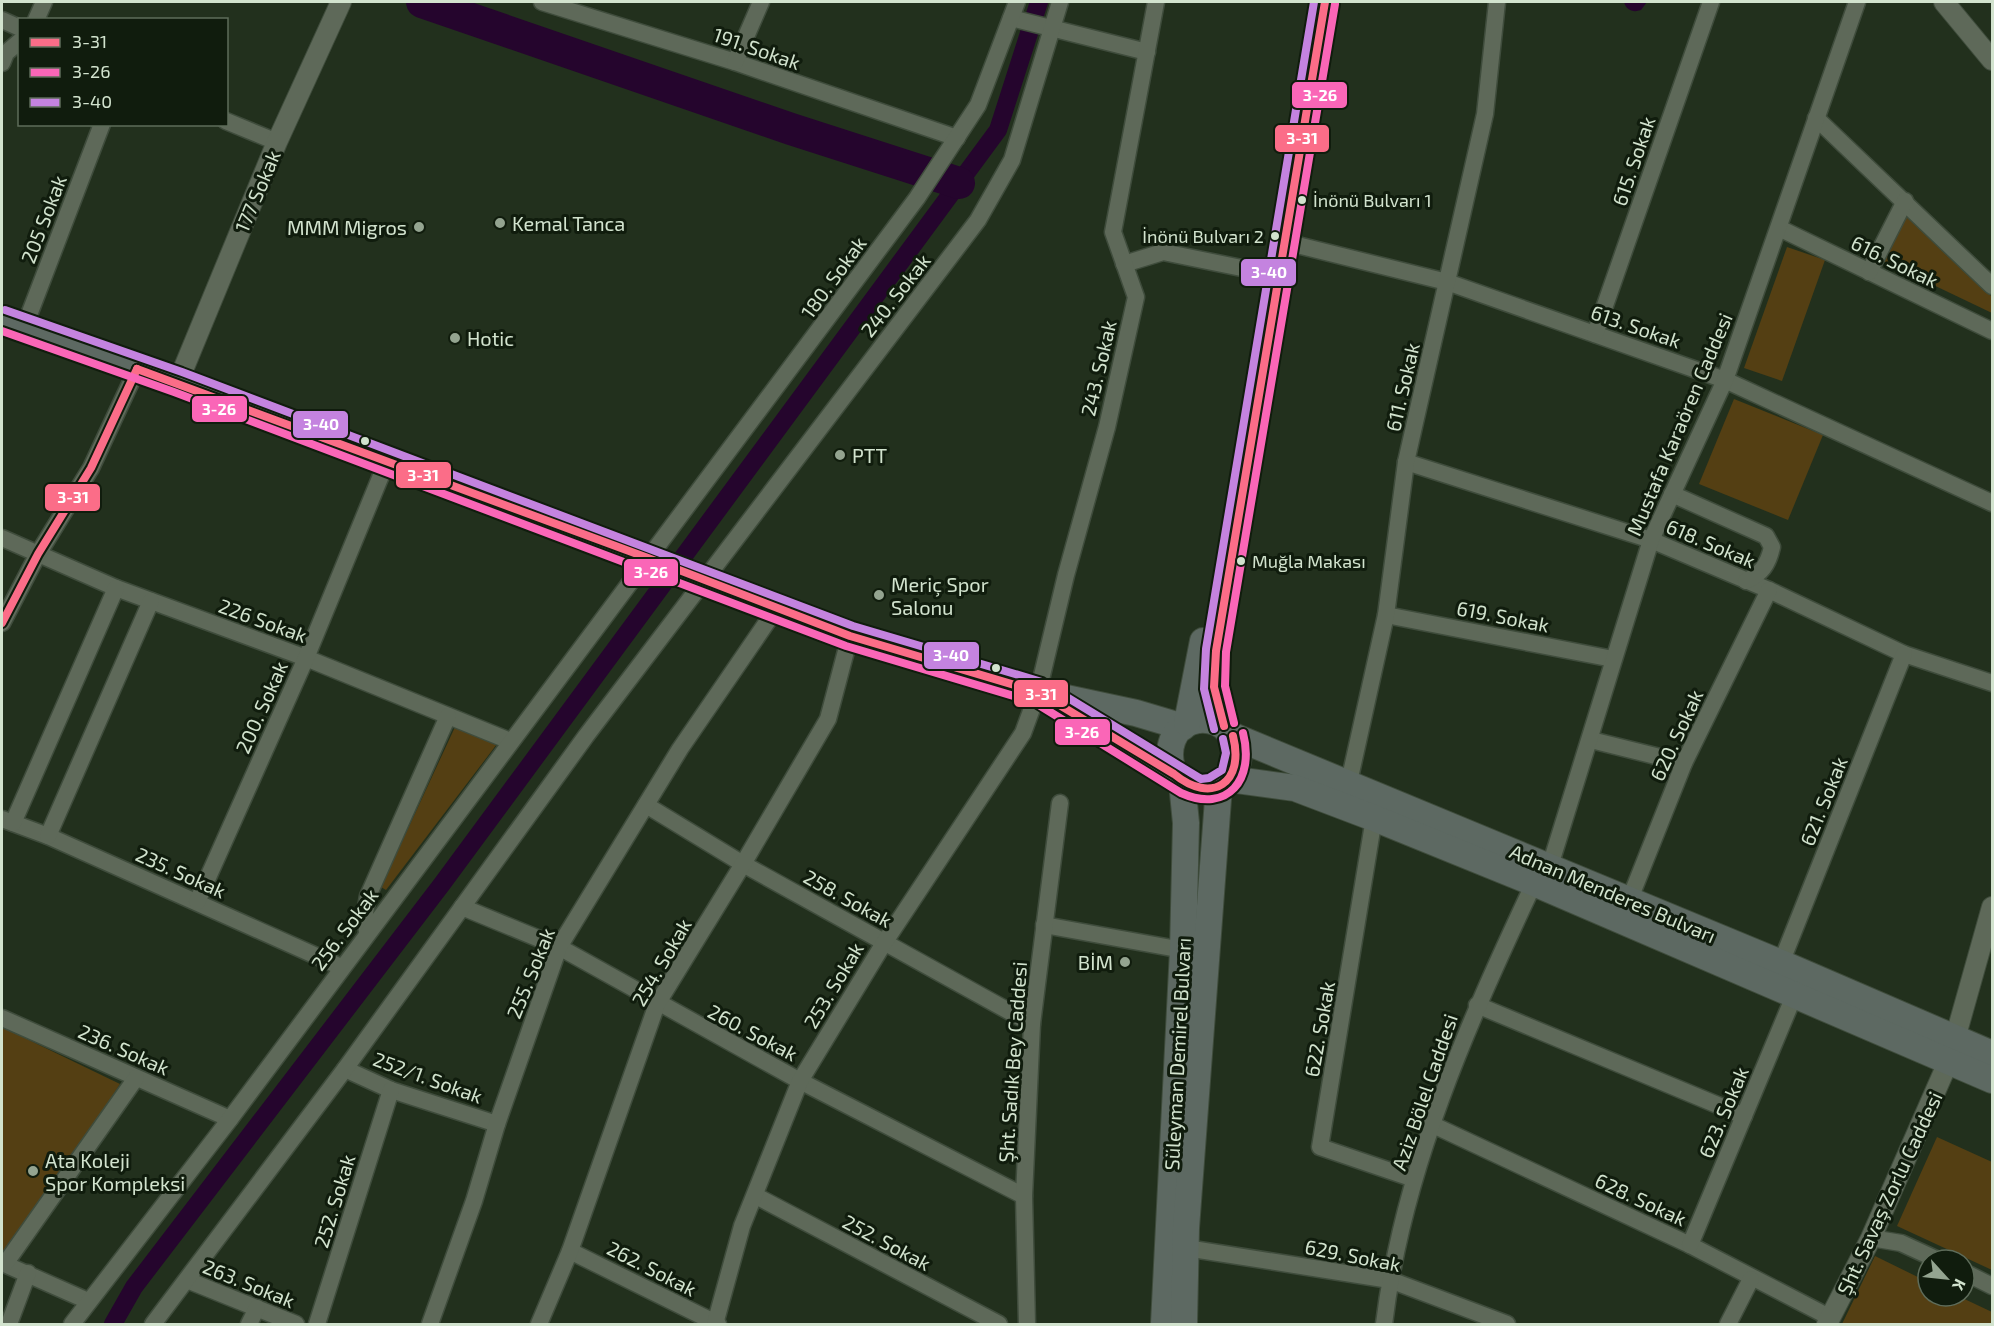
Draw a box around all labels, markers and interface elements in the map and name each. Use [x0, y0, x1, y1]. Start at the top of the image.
legend [18, 18, 228, 126]
street label: 191. Sokak [710, 22, 804, 74]
text: 3-31 [72, 30, 107, 52]
text: 3-26 [72, 60, 111, 82]
line badge: 3-26 [1291, 81, 1348, 109]
text: 3-26 [1303, 85, 1337, 104]
text: 3-40 [72, 90, 112, 112]
street label: 615. Sokak [1606, 113, 1660, 209]
line badge: 3-31 [1274, 124, 1330, 153]
text: 3-31 [1286, 128, 1318, 147]
street label: 177 Sokak [229, 146, 285, 236]
street label: 205 Sokak [15, 172, 71, 266]
place label: İnönü Bulvarı 1 [1313, 189, 1432, 211]
marker: İnönü Bulvarı 1 [1296, 194, 1308, 206]
place label: Kemal Tanca [512, 211, 625, 235]
place label: MMM Migros [287, 215, 407, 239]
marker: Kemal Tanca [493, 216, 507, 230]
marker: MMM Migros [412, 220, 426, 234]
place label: İnönü Bulvarı 2 [1142, 225, 1264, 247]
marker: İnönü Bulvarı 2 [1269, 230, 1281, 242]
street label: 616. Sokak [1848, 230, 1942, 292]
street label: 180. Sokak [795, 231, 871, 323]
street label: 240. Sokak [855, 249, 935, 341]
line badge: 3-40 [1240, 258, 1297, 287]
text: 3-40 [1251, 262, 1287, 281]
street label: 613. Sokak [1588, 299, 1684, 353]
street label: Mustafa Karaören Caddesi [1621, 309, 1737, 539]
street label: 243. Sokak [1075, 318, 1121, 418]
place label: Hotic [467, 326, 514, 350]
marker: Hotic [448, 331, 462, 345]
street label: 611. Sokak [1380, 340, 1424, 434]
line badge: 3-26 [191, 395, 248, 423]
text: 3-26 [202, 399, 236, 418]
line badge: 3-40 [292, 410, 349, 439]
text: 3-40 [303, 414, 339, 433]
unlabelled marker [359, 435, 371, 447]
place label: PTT [852, 443, 887, 467]
marker: PTT [833, 448, 847, 462]
line badge: 3-31 [395, 461, 452, 489]
text: 3-31 [407, 465, 439, 484]
line badge: 3-31 [44, 483, 101, 512]
text: 3-31 [57, 487, 89, 506]
street label: 618. Sokak [1663, 513, 1759, 573]
place label: Muğla Makası [1252, 550, 1366, 572]
marker: Muğla Makası [1235, 555, 1247, 567]
line badge: 3-26 [623, 558, 679, 587]
text: 3-26 [634, 562, 668, 581]
place label: Meriç Spor Salonu [891, 572, 989, 619]
marker: Meriç Spor Salonu [872, 588, 886, 602]
street label: 226 Sokak [216, 593, 310, 647]
street label: 619. Sokak [1455, 595, 1551, 637]
line badge: 3-40 [923, 641, 980, 670]
text: 3-40 [933, 645, 969, 664]
street label: 200. Sokak [230, 657, 292, 757]
unlabelled marker [990, 662, 1002, 674]
line badge: 3-31 [1013, 679, 1069, 708]
text: 3-31 [1025, 684, 1057, 703]
street label: 620. Sokak [1644, 686, 1708, 784]
line badge: 3-26 [1054, 718, 1111, 746]
text: 3-26 [1065, 722, 1099, 741]
street label: 621. Sokak [1794, 753, 1852, 849]
street label: Adnan Menderes Bulvarı [1506, 839, 1720, 947]
street label: 235. Sokak [132, 842, 230, 902]
street label: 258. Sokak [800, 864, 896, 932]
street label: 256. Sokak [305, 883, 383, 975]
street label: 254. Sokak [626, 914, 696, 1010]
street label: 255. Sokak [501, 924, 559, 1022]
street label: Süleyman Demirel Bulvarı [1159, 937, 1195, 1171]
street label: 253. Sokak [798, 938, 868, 1032]
place label: BİM [1078, 950, 1113, 974]
marker: BİM [1118, 955, 1132, 969]
street label: Şht. Sadık Bey Caddesi [993, 961, 1032, 1163]
street label: 622. Sokak [1299, 979, 1339, 1079]
street label: 260. Sokak [704, 998, 802, 1066]
street label: Aziz Bölel Caddesi [1386, 1011, 1462, 1173]
street label: 236. Sokak [75, 1018, 173, 1080]
street label: 252/1. Sokak [370, 1046, 486, 1108]
street label: 623. Sokak [1693, 1063, 1753, 1161]
street label: Şht. Savaş Zorlu Caddesi [1831, 1088, 1948, 1299]
place label: Ata Koleji Spor Kompleksi [45, 1148, 185, 1195]
street label: 252. Sokak [308, 1152, 360, 1250]
marker: Ata Koleji Spor Kompleksi [26, 1164, 40, 1178]
street label: 628. Sokak [1592, 1167, 1690, 1231]
street label: 252. Sokak [839, 1209, 935, 1275]
street label: 629. Sokak [1303, 1234, 1403, 1276]
street label: 262. Sokak [603, 1235, 701, 1301]
north arrow [1916, 1248, 1976, 1308]
street label: 263. Sokak [200, 1254, 298, 1312]
text: K [1949, 1276, 1971, 1295]

